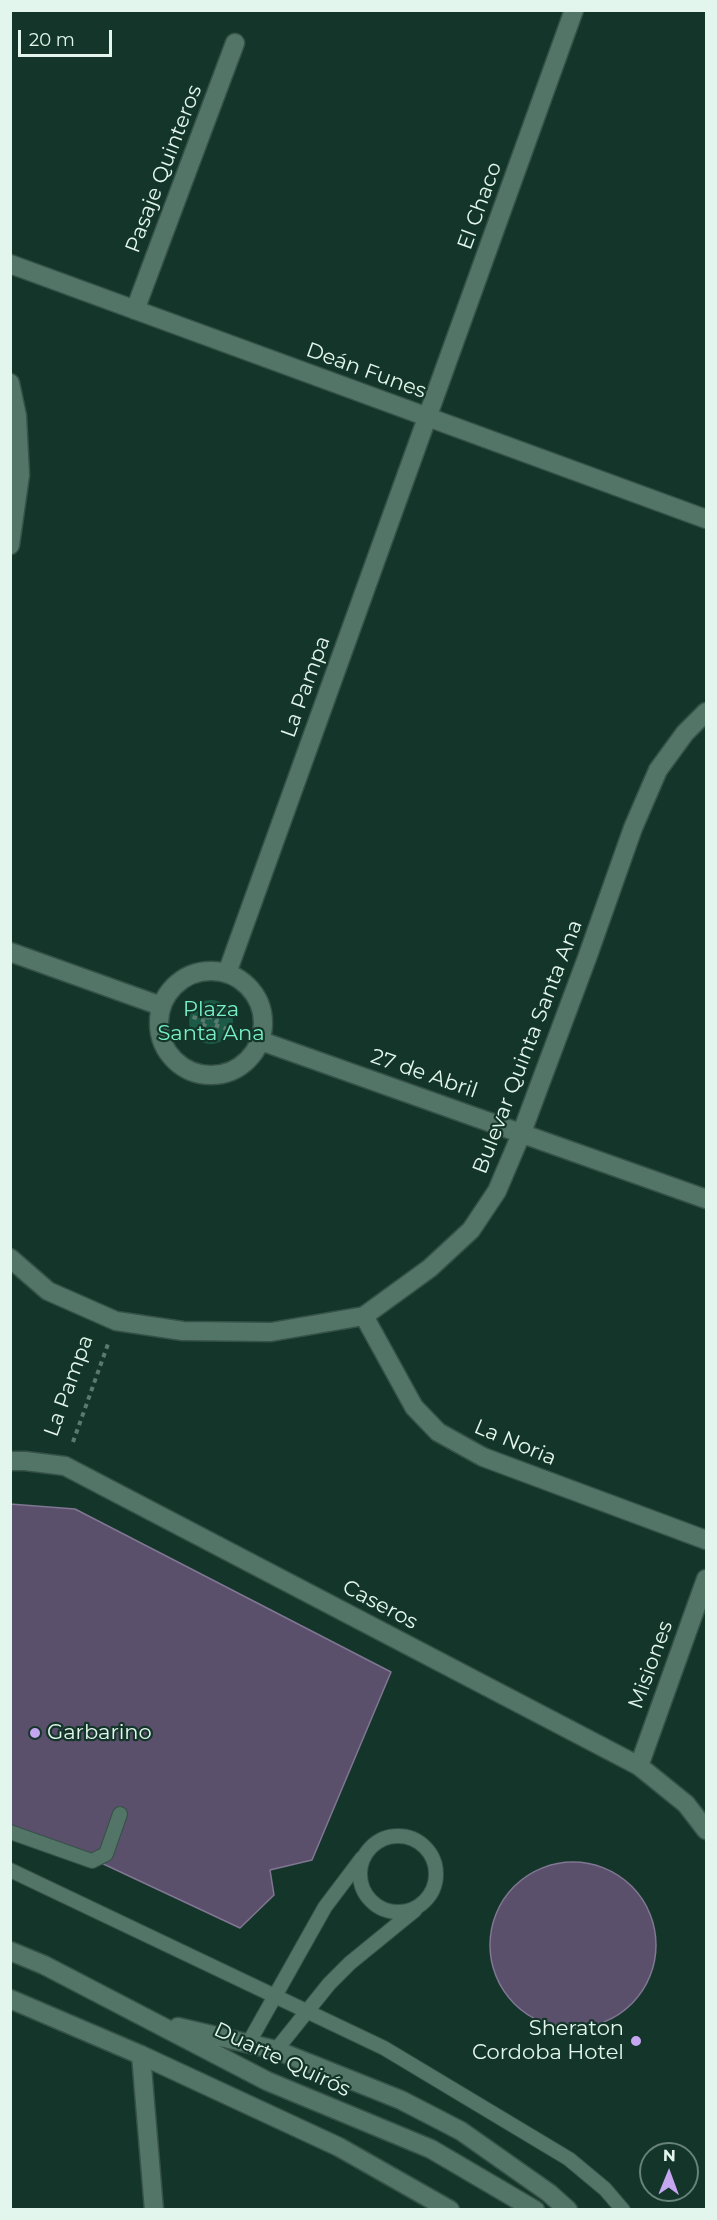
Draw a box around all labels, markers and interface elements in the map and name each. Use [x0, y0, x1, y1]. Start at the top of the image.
scale bar [21, 18, 116, 56]
text: 20 m [29, 29, 75, 51]
street label: Pasaje Quinteros [120, 82, 208, 256]
street label: El Chaco [453, 159, 507, 253]
street label: Deán Funes [303, 338, 429, 404]
street label: La Pampa [276, 633, 336, 741]
street label: Bulevar Quinta Santa Ana [468, 916, 588, 1178]
park label: Plaza Santa Ana [157, 997, 265, 1047]
street label: 27 de Abril [367, 1044, 481, 1104]
street label: La Pampa [39, 1332, 99, 1440]
street label: La Noria [470, 1414, 560, 1472]
street label: Caseros [338, 1575, 422, 1635]
street label: Misiones [623, 1618, 679, 1712]
place label: Garbarino [47, 1720, 152, 1746]
marker: Garbarino [28, 1726, 42, 1740]
place label: Sheraton Cordoba Hotel [472, 2016, 624, 2066]
street label: Duarte Quirós [210, 2017, 354, 2103]
marker: Sheraton Cordoba Hotel [629, 2034, 643, 2048]
north arrow [639, 2142, 699, 2202]
text: N [663, 2146, 676, 2165]

